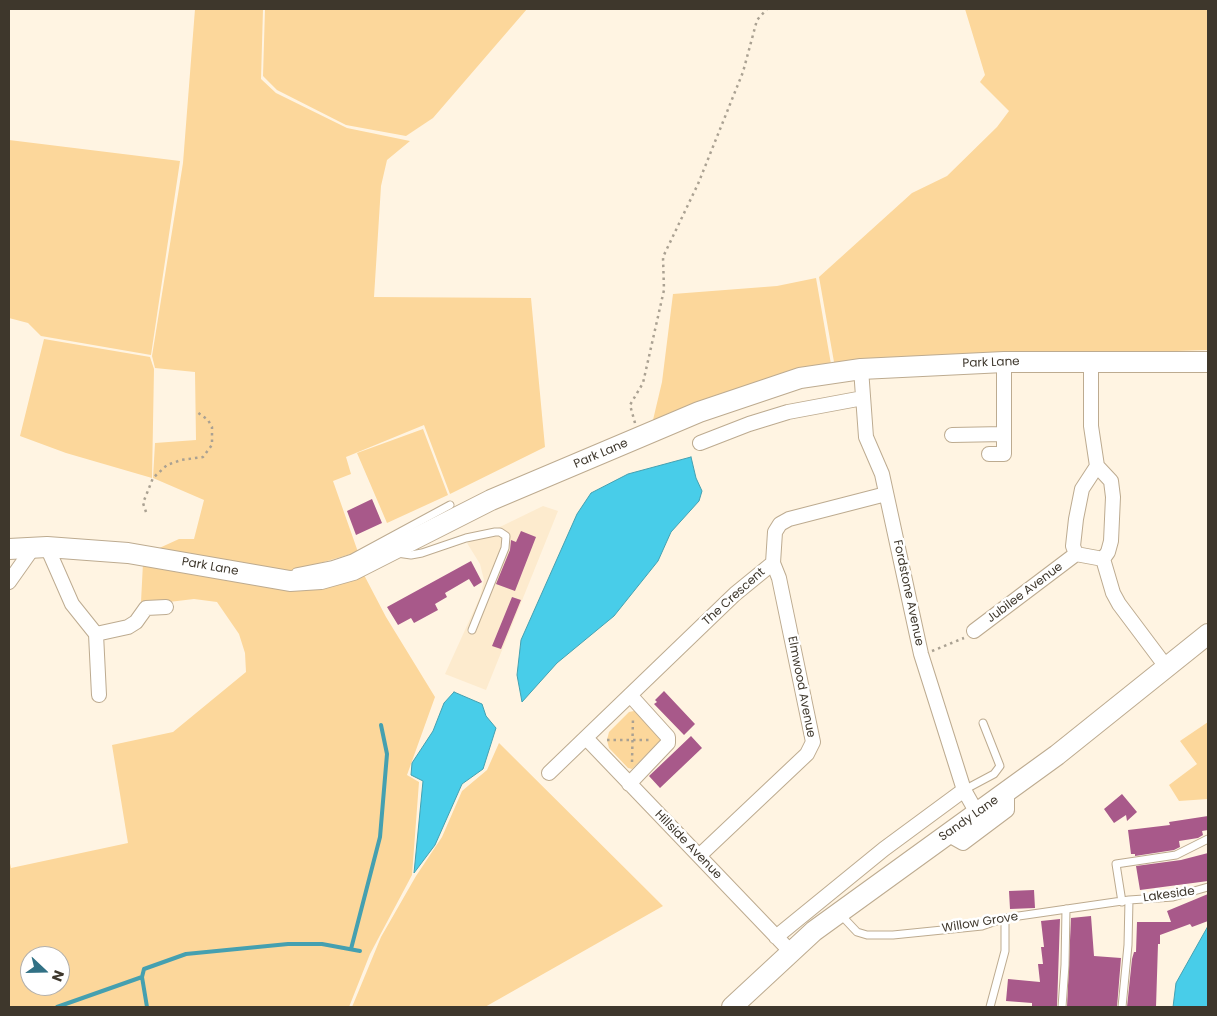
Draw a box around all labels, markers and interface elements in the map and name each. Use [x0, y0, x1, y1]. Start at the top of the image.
street label: Park Lane [962, 355, 1020, 371]
street label: Park Lane [572, 436, 630, 472]
street label: Fordstone Avenue [890, 539, 926, 647]
street label: Park Lane [181, 555, 239, 579]
street label: Jubilee Avenue [984, 560, 1066, 626]
street label: The Crescent [700, 565, 768, 629]
street label: Elmwood Avenue [784, 635, 818, 739]
street label: Sandy Lane [936, 793, 1002, 845]
street label: Hillside Avenue [651, 808, 725, 882]
street label: Lakeside [1142, 884, 1196, 906]
street label: Willow Grove [941, 910, 1019, 936]
north arrow [20, 946, 70, 996]
text: N [47, 968, 69, 985]

